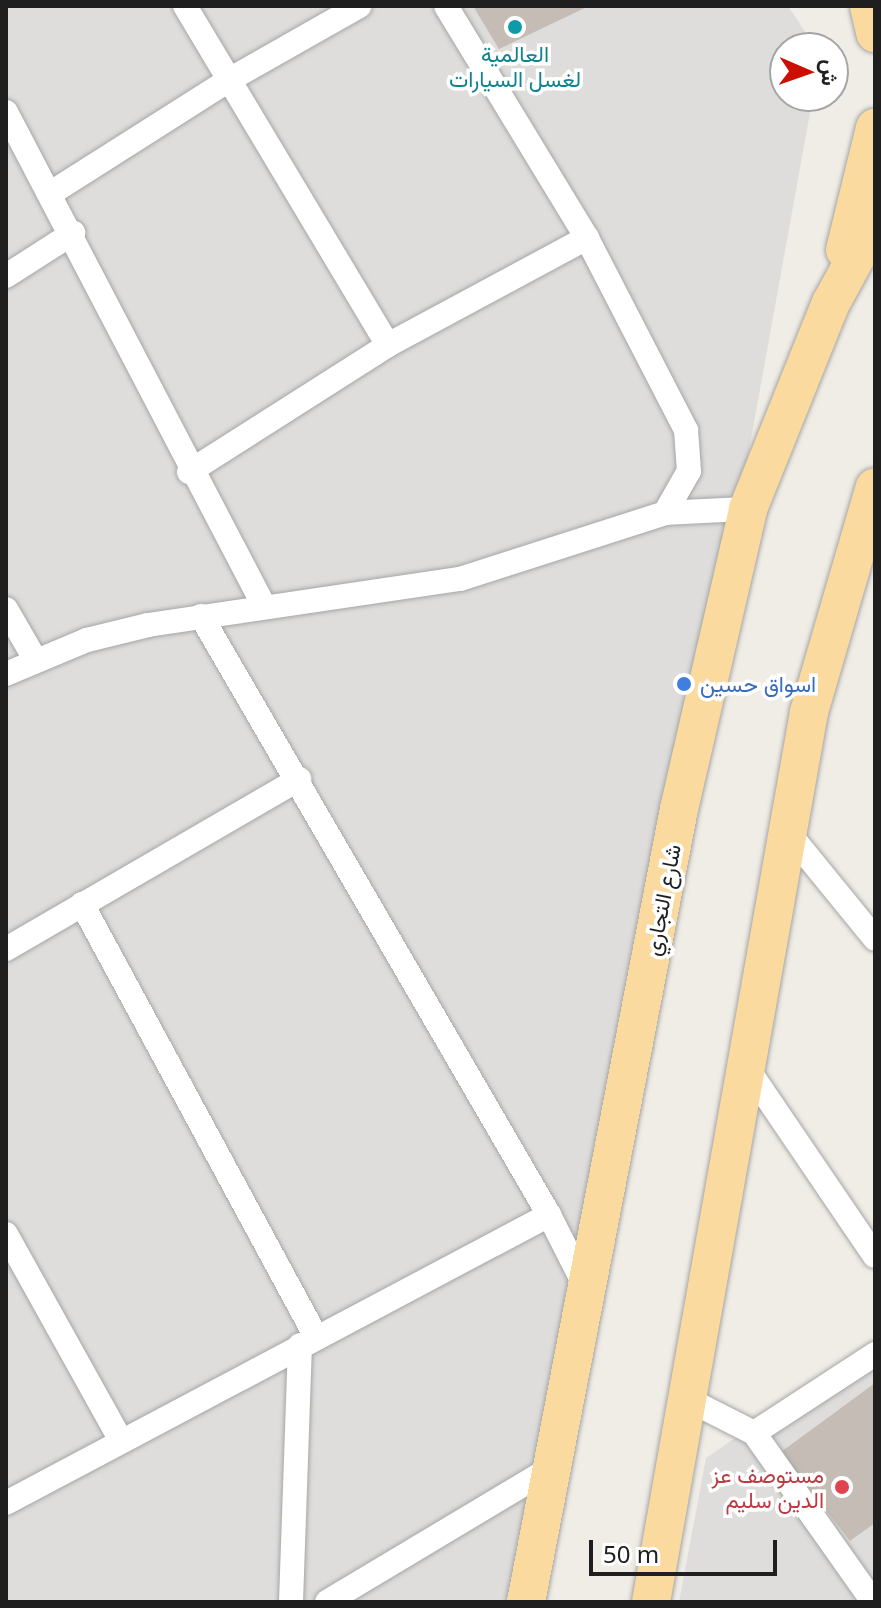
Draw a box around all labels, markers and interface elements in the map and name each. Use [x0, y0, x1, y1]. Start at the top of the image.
marker: العالمية لغسل السيارات [506, 18, 524, 36]
north arrow [769, 32, 849, 112]
place label: العالمية لغسل السيارات [449, 40, 581, 92]
text: ش [816, 59, 846, 87]
place label: اسواق حسين [700, 671, 816, 697]
marker: اسواق حسين [675, 675, 693, 693]
street label: شارع التجاري [638, 842, 686, 958]
place label: مستوصف عز الدين سليم [711, 1461, 824, 1512]
marker: مستوصف عز الدين سليم [831, 1476, 853, 1498]
scale bar [593, 1524, 781, 1574]
text: 50 m [603, 1537, 659, 1570]

